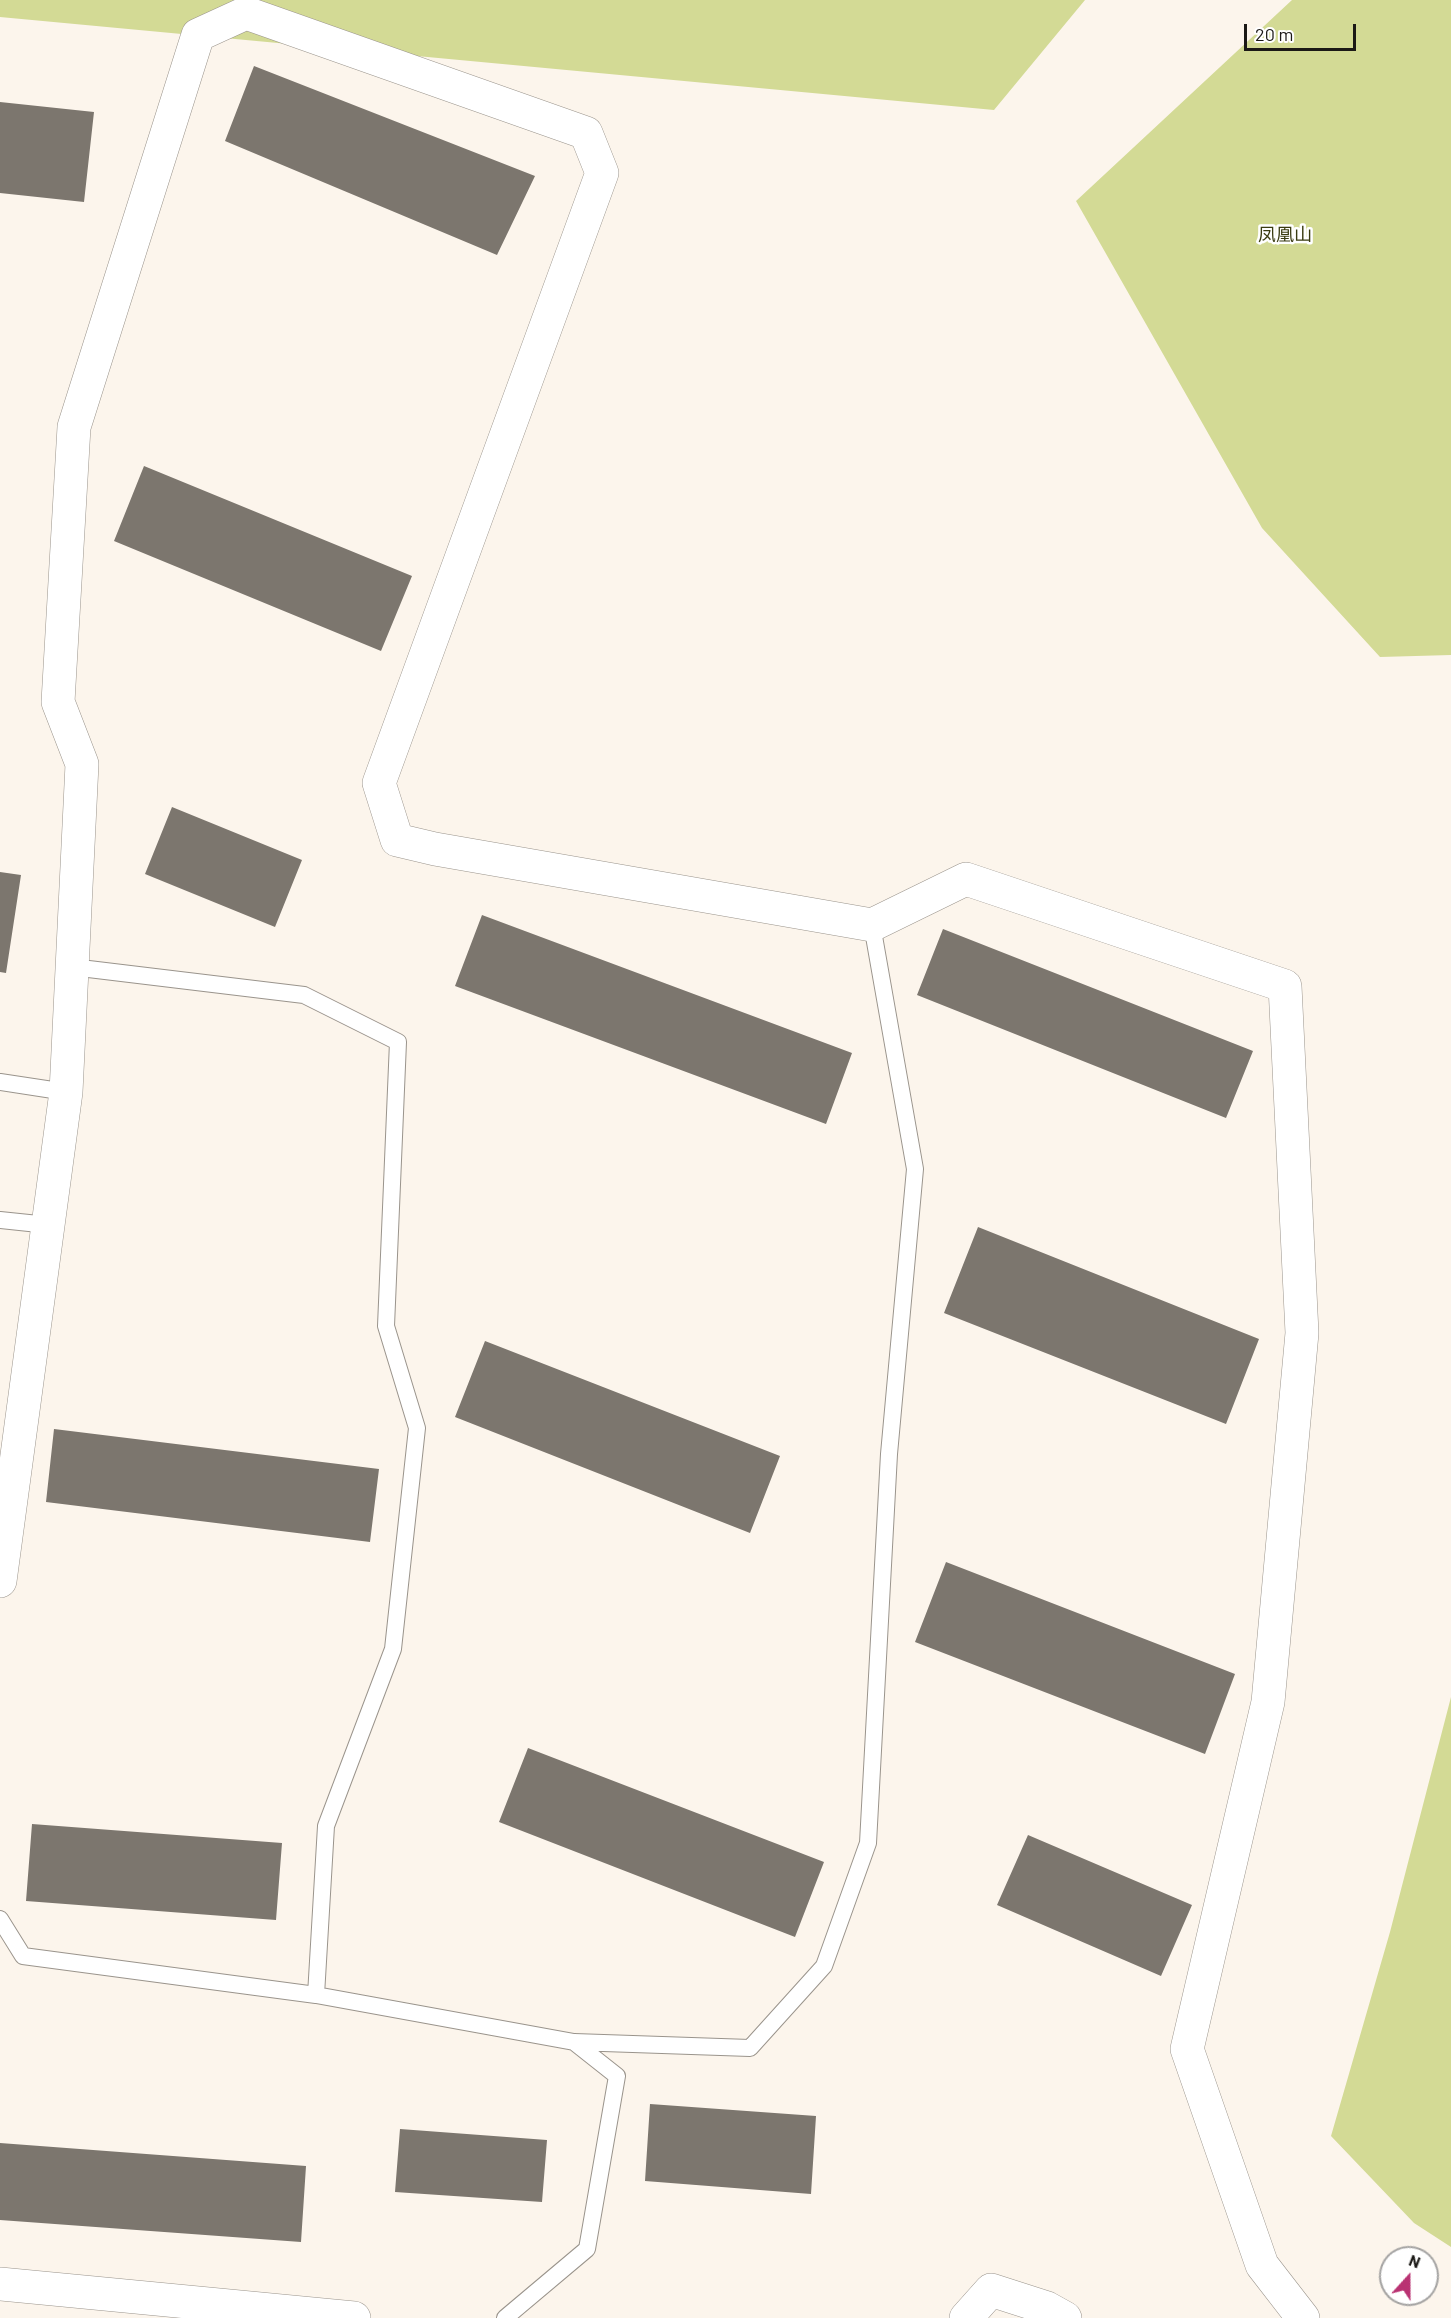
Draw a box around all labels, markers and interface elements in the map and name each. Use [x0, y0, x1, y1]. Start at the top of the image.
scale bar [1247, 12, 1360, 50]
text: 20 m [1255, 23, 1293, 45]
park label: 凤凰山 [1258, 224, 1312, 246]
north arrow [1379, 2246, 1439, 2306]
text: N [1407, 2250, 1423, 2271]

